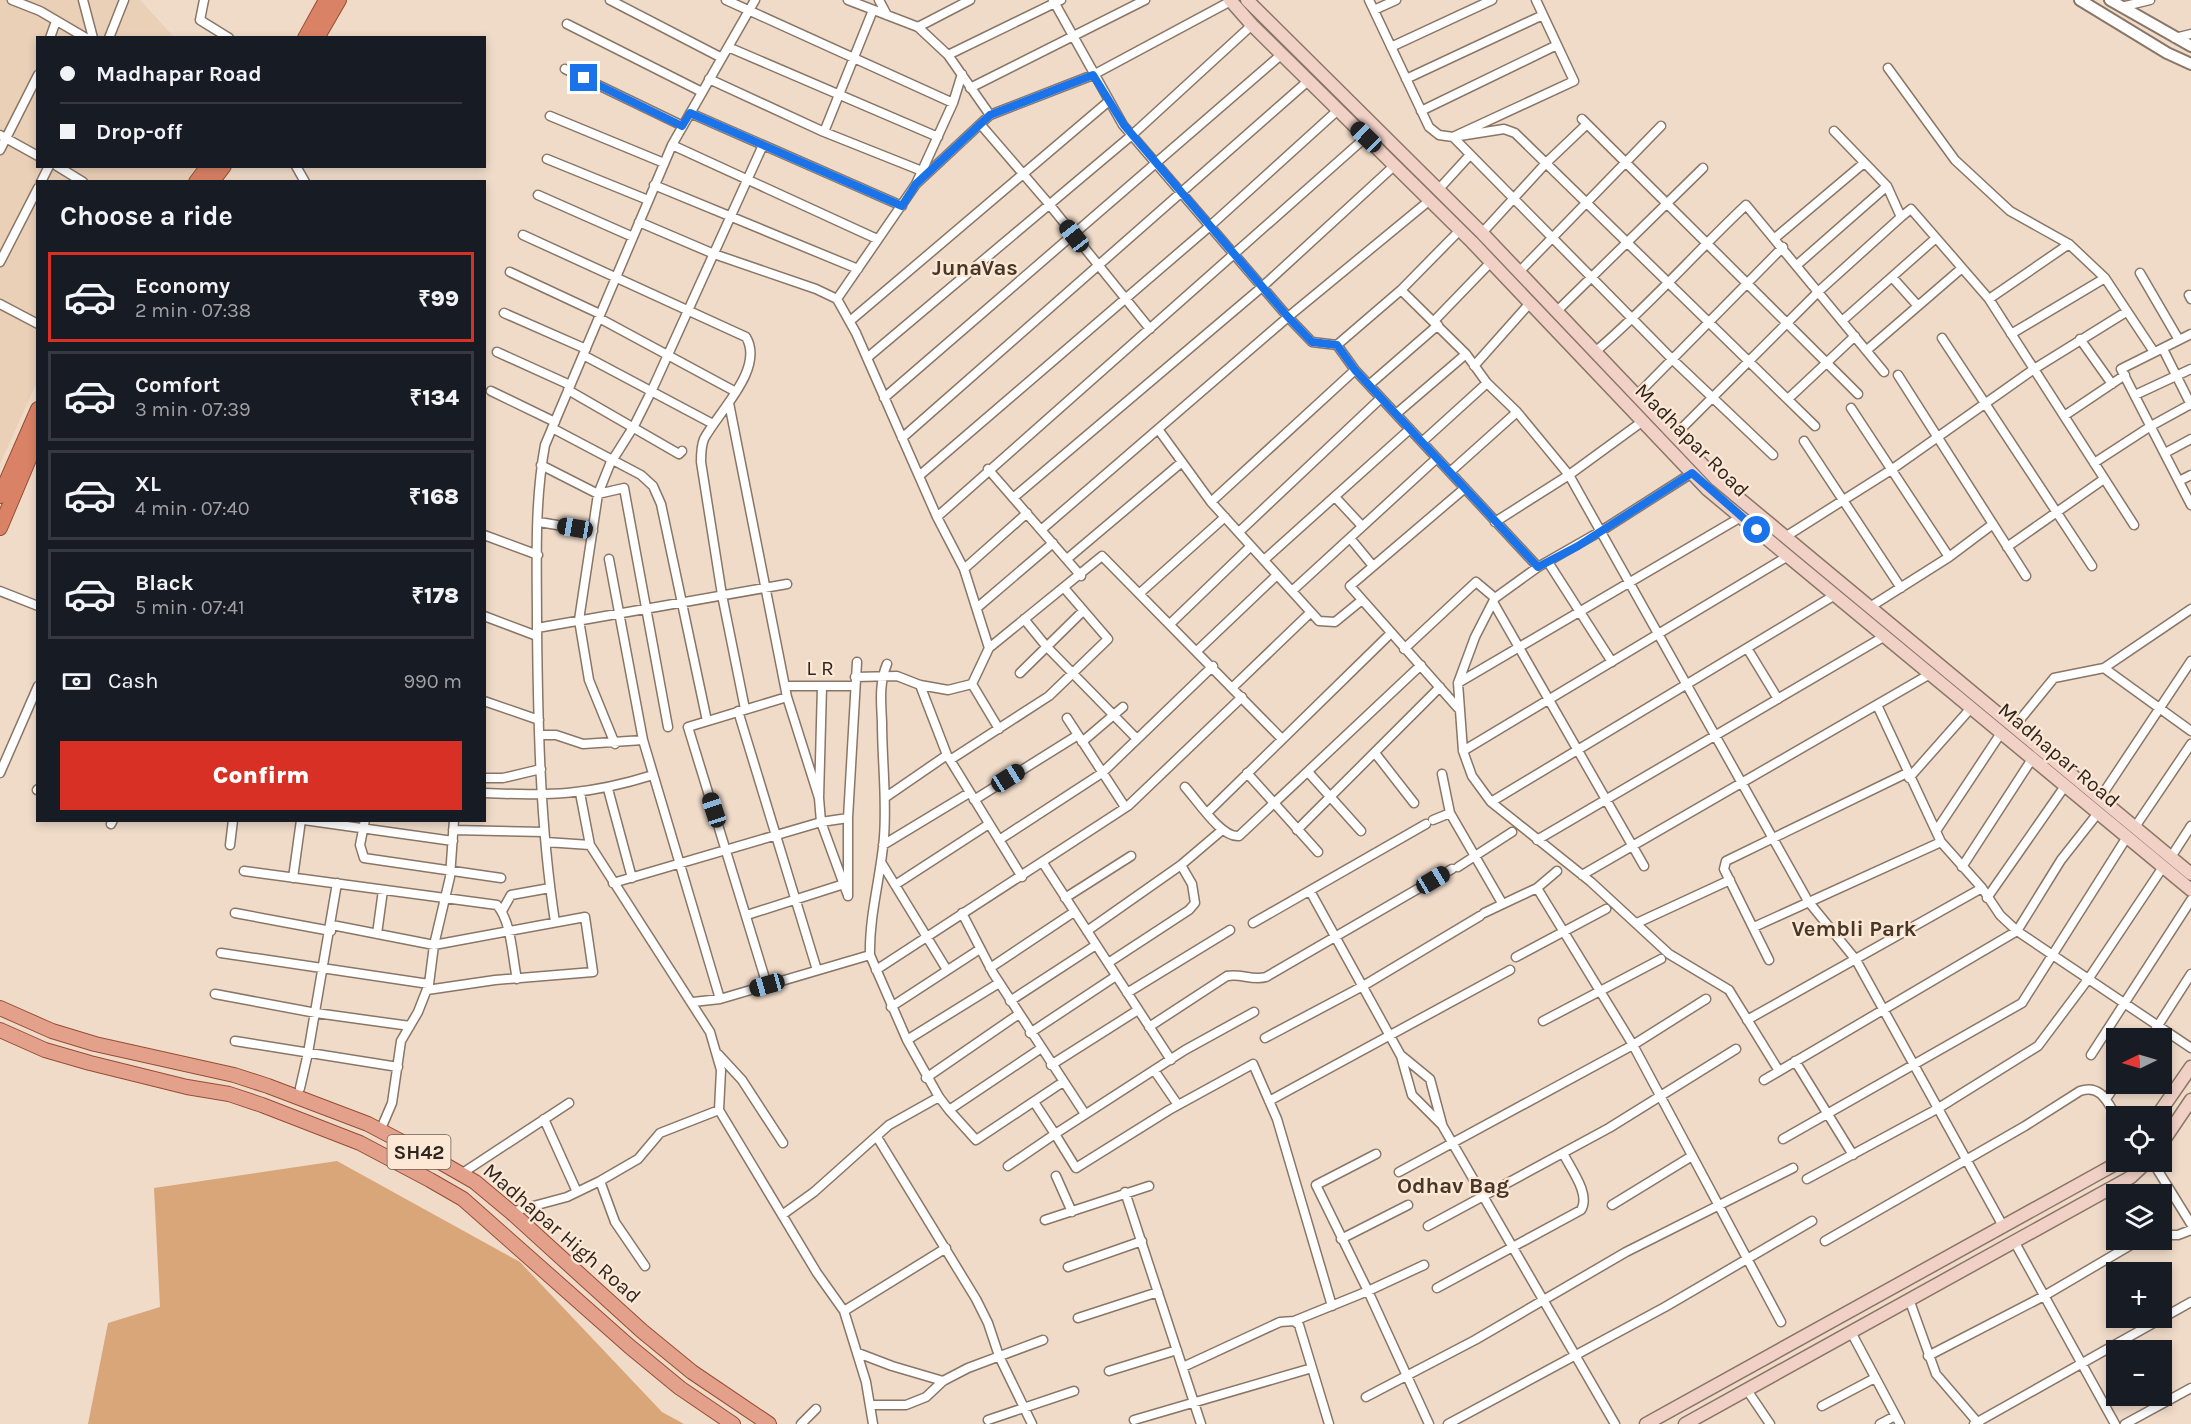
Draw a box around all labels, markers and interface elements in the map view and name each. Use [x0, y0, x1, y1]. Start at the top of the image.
text: Madhapar Road [96, 61, 262, 87]
route end [570, 64, 597, 91]
car [1347, 118, 1385, 156]
text: Drop-off [96, 119, 182, 145]
text: Choose a ride [60, 200, 233, 232]
car [1056, 216, 1092, 256]
district label: JunaVas [932, 255, 1018, 281]
icon: car [63, 270, 117, 324]
text: Economy [135, 273, 230, 299]
text: ₹99 [418, 286, 459, 312]
text: 2 min · 07:38 [135, 299, 251, 322]
icon: car [63, 369, 117, 423]
text: Comfort [135, 372, 220, 398]
street label: Madhapar Road [1630, 378, 1754, 502]
text: ₹134 [410, 385, 459, 411]
text: 3 min · 07:39 [135, 398, 251, 421]
icon: car [63, 468, 117, 522]
text: XL [135, 471, 161, 497]
text: ₹168 [409, 484, 459, 510]
text: 4 min · 07:40 [135, 497, 250, 520]
car [556, 516, 594, 540]
route start [1743, 516, 1770, 543]
icon: car [63, 567, 117, 621]
text: Black [135, 570, 194, 596]
text: ₹178 [411, 583, 459, 609]
text: 5 min · 07:41 [135, 596, 245, 619]
street label: L R [806, 656, 834, 680]
icon: cash [60, 665, 93, 698]
text: Cash [108, 668, 158, 694]
text: 990 m [403, 670, 462, 693]
street label: Madhapar Road [1994, 697, 2124, 813]
button: Confirm [60, 741, 462, 810]
car [988, 761, 1028, 795]
car [700, 790, 728, 830]
car [1413, 863, 1453, 897]
district label: Vembli Park [1791, 916, 1917, 942]
car [747, 971, 787, 999]
north arrow [2106, 1028, 2172, 1094]
map controls [2106, 1028, 2172, 1406]
button: locate [2106, 1106, 2172, 1172]
road number: SH42 [388, 1135, 450, 1169]
street label: Madhapar High Road [478, 1158, 646, 1308]
district label: Odhav Bag [1397, 1173, 1509, 1199]
button: layers [2106, 1184, 2172, 1250]
button: + [2106, 1262, 2172, 1328]
button: − [2106, 1340, 2172, 1406]

